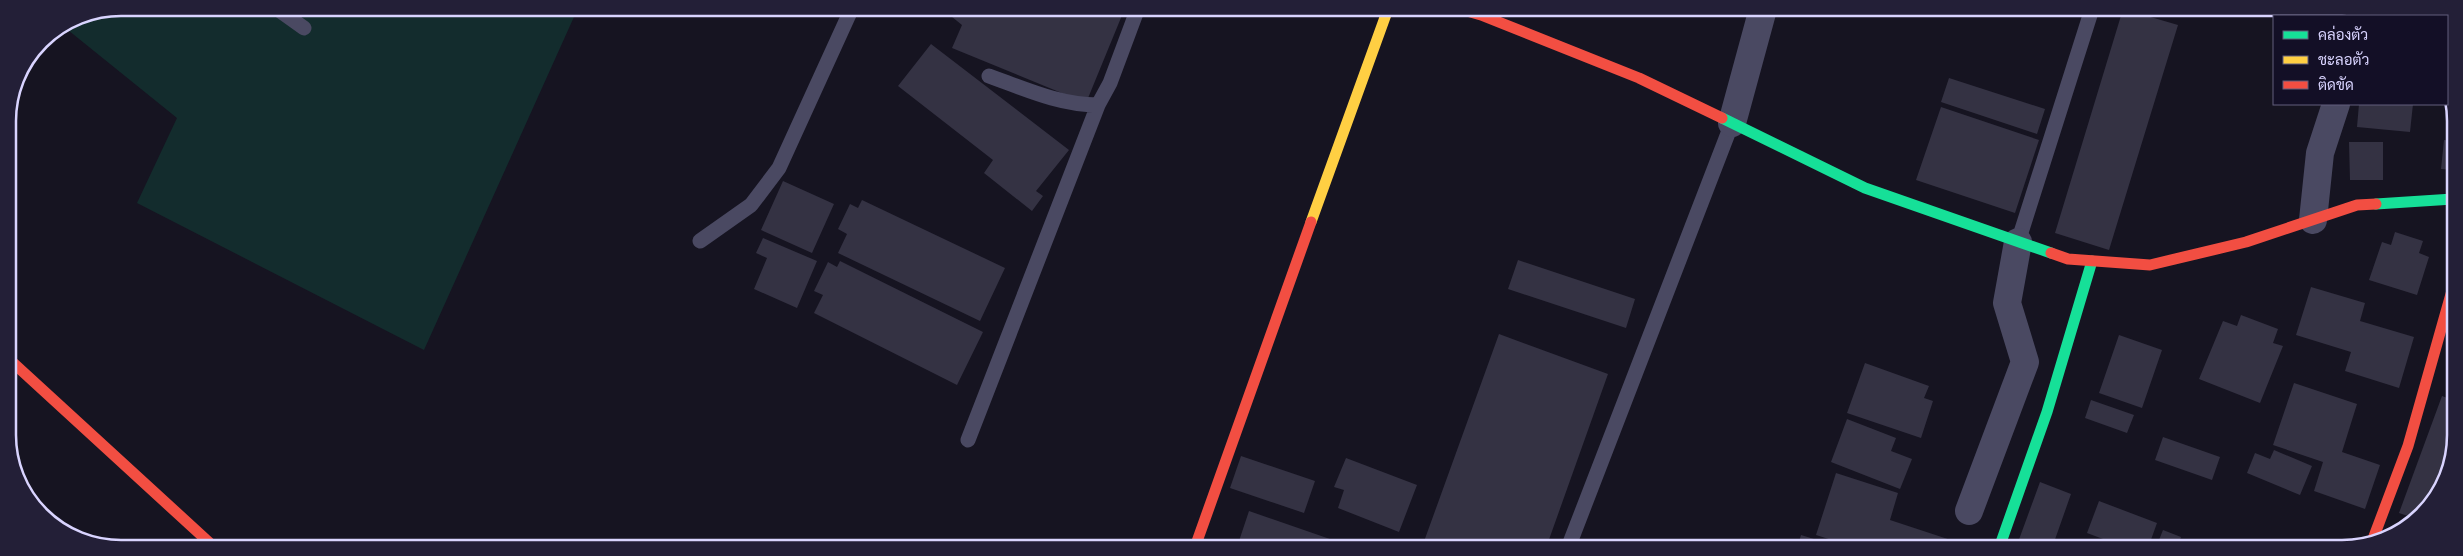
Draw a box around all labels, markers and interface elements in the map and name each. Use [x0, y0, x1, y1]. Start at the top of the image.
legend [2273, 15, 2448, 105]
text: คล่องตัว [2318, 25, 2368, 44]
text: ชะลอตัว [2318, 51, 2369, 69]
text: ติดขัด [2318, 76, 2354, 94]

